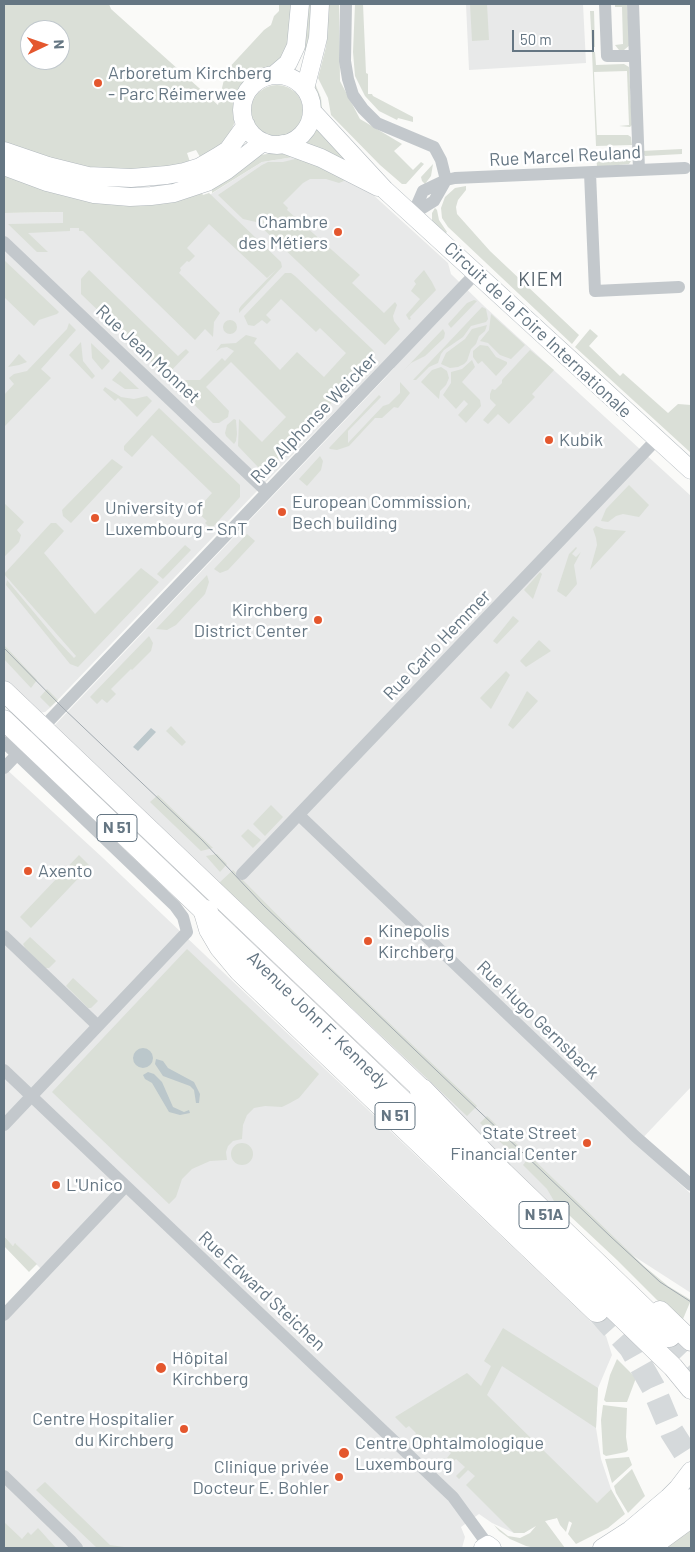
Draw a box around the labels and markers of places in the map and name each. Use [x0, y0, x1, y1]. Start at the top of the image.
place label: Arboretum Kirchberg - Parc Réimerwee [108, 62, 272, 104]
marker: Arboretum Kirchberg - Parc Réimerwee [92, 77, 104, 89]
place label: Chambre des Métiers [238, 211, 328, 253]
marker: Chambre des Métiers [332, 226, 344, 238]
place label: Kubik [559, 429, 603, 451]
marker: Kubik [543, 434, 555, 446]
place label: European Commission, Bech building [292, 491, 471, 534]
place label: University of Luxembourg - SnT [105, 497, 247, 540]
marker: European Commission, Bech building [276, 506, 288, 518]
marker: University of Luxembourg - SnT [89, 512, 101, 524]
place label: Kirchberg District Center [194, 599, 308, 642]
marker: Kirchberg District Center [312, 614, 324, 626]
place label: Axento [38, 860, 93, 882]
marker: Axento [22, 865, 34, 877]
place label: Kinepolis Kirchberg [378, 920, 454, 962]
marker: Kinepolis Kirchberg [362, 935, 374, 947]
place label: State Street Financial Center [450, 1122, 577, 1164]
marker: State Street Financial Center [581, 1137, 593, 1149]
place label: L'Unico [66, 1174, 123, 1196]
marker: L'Unico [50, 1179, 62, 1191]
place label: Hôpital Kirchberg [172, 1347, 248, 1390]
marker: Hôpital Kirchberg [154, 1361, 168, 1375]
place label: Centre Hospitalier du Kirchberg [32, 1408, 174, 1450]
marker: Centre Hospitalier du Kirchberg [178, 1423, 190, 1435]
place label: Centre Ophtalmologique Luxembourg [355, 1432, 544, 1475]
marker: Centre Ophtalmologique Luxembourg [337, 1446, 351, 1460]
place label: Clinique privée Docteur E. Bohler [192, 1456, 329, 1498]
marker: Clinique privée Docteur E. Bohler [333, 1471, 345, 1483]

